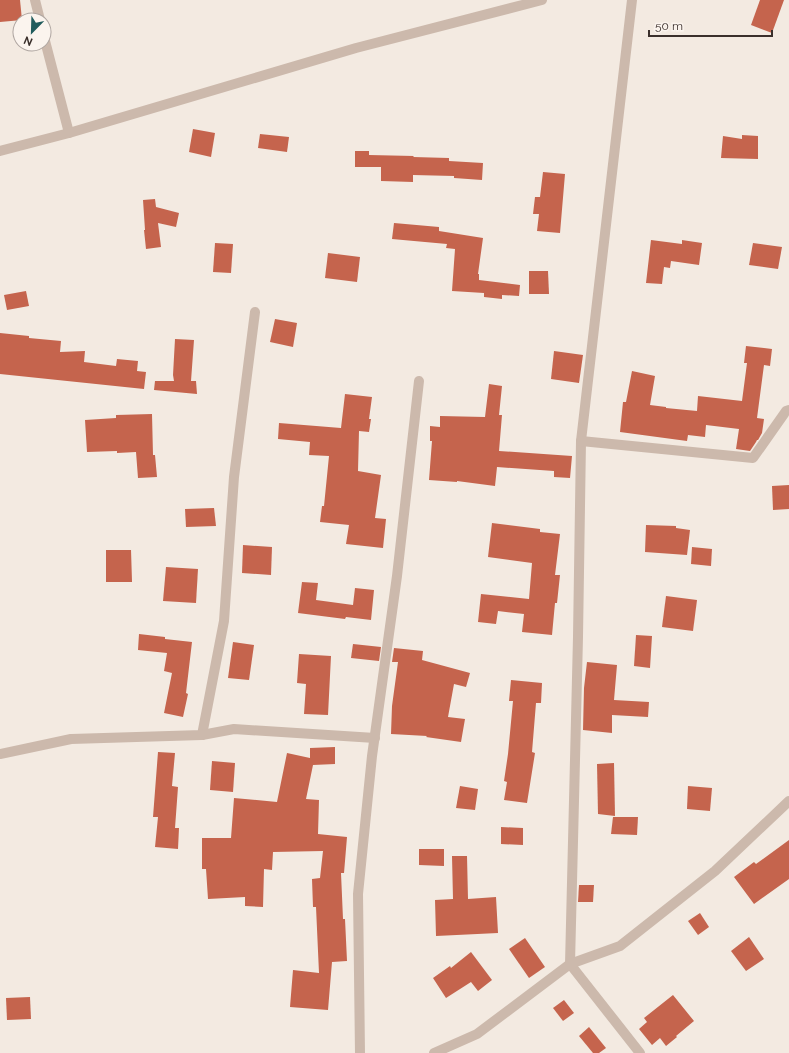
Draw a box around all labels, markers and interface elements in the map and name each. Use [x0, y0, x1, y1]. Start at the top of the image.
north arrow [12, 12, 52, 52]
scale bar [649, 12, 772, 38]
text: 50 m [655, 19, 683, 33]
text: N [22, 33, 35, 48]

